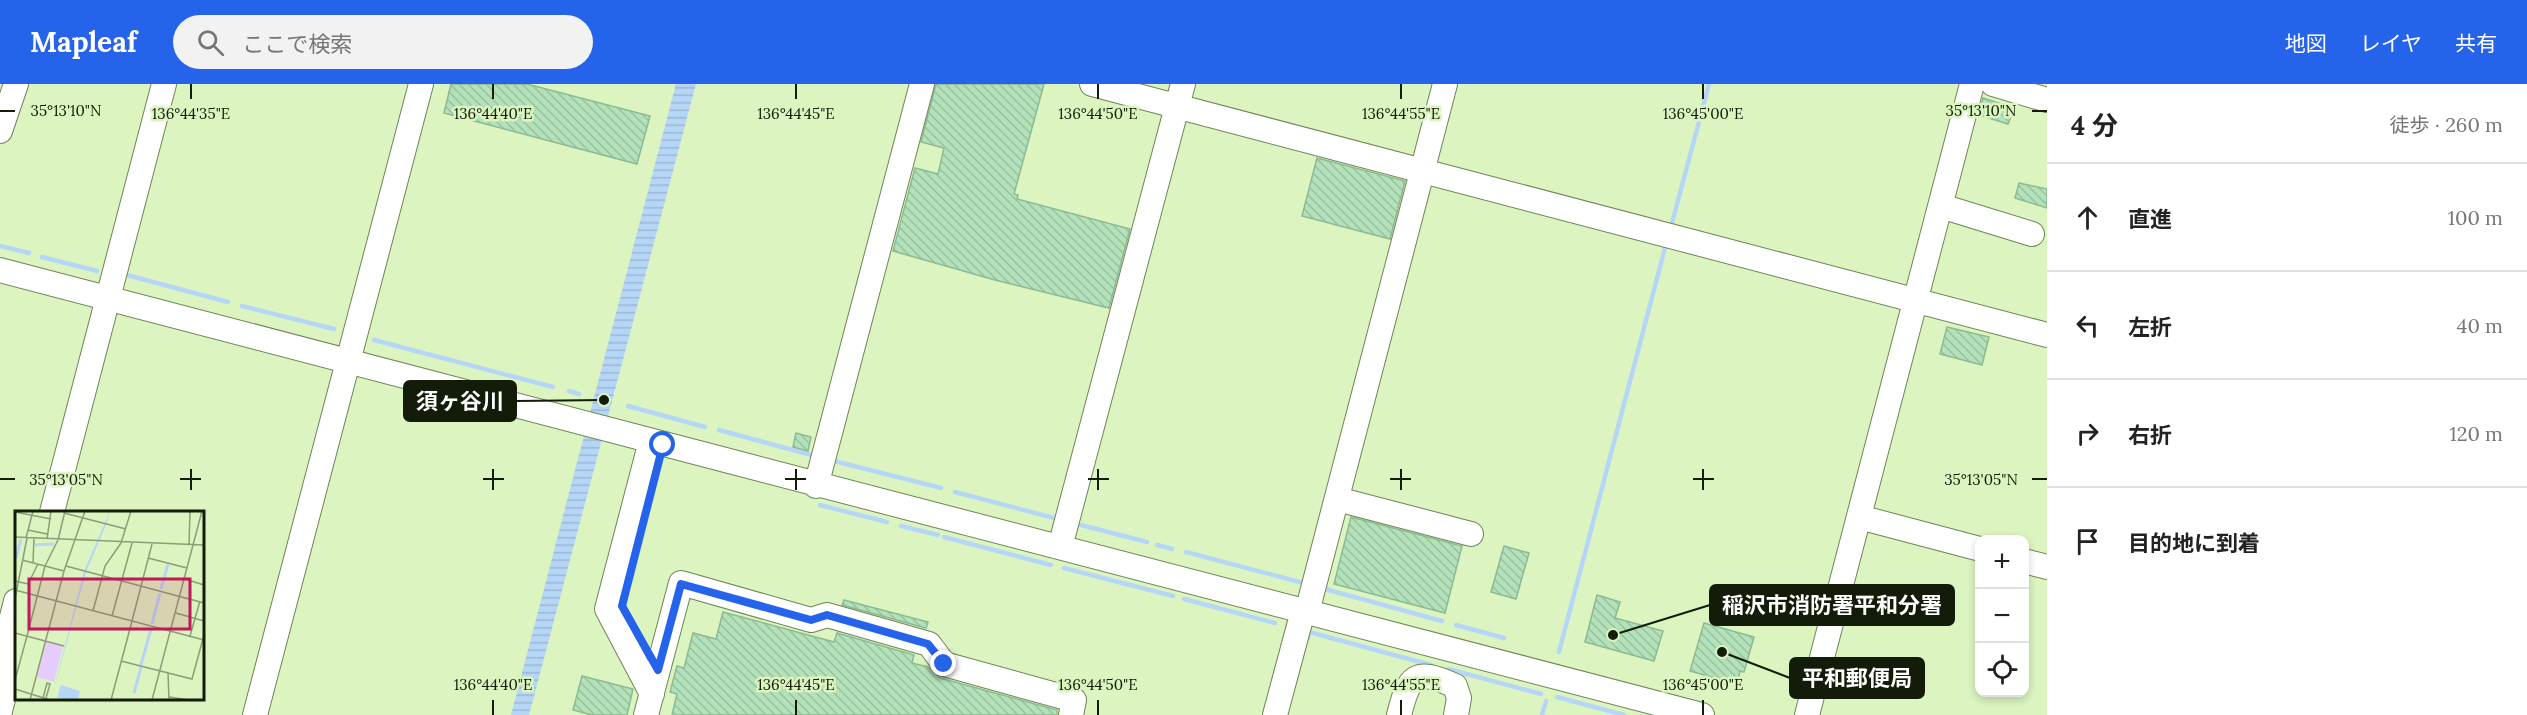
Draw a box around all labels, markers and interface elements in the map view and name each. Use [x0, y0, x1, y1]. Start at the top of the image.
search box [173, 15, 593, 69]
text: Mapleaf [30, 24, 137, 60]
icon: search [194, 26, 227, 59]
text: ここで検索 [242, 30, 352, 58]
text: 地図 [2285, 30, 2327, 57]
text: レイヤ [2360, 30, 2422, 57]
text: 共有 [2455, 30, 2497, 57]
text: 35°13'10"N [31, 101, 101, 120]
text: 35°13'10"N [1946, 101, 2016, 120]
text: 136°44'35"E [152, 104, 230, 123]
text: 136°44'40"E [454, 104, 532, 123]
text: 136°44'45"E [757, 104, 835, 123]
text: 136°44'50"E [1058, 104, 1138, 123]
text: 136°44'55"E [1362, 104, 1440, 123]
text: 136°45'00"E [1663, 104, 1743, 123]
text: 4 分 [2071, 109, 2118, 142]
text: 徒歩 · 260 m [2390, 112, 2503, 137]
icon: ahead [2071, 201, 2104, 234]
text: 直進 [2128, 205, 2172, 233]
text: 100 m [2448, 205, 2503, 230]
icon: left [2071, 309, 2104, 342]
text: 左折 [2128, 313, 2172, 341]
text: 40 m [2457, 313, 2503, 338]
callout: 須ヶ谷川 [404, 381, 516, 421]
text: 須ヶ谷川 [416, 387, 504, 415]
icon: right [2071, 417, 2104, 450]
text: 右折 [2128, 421, 2172, 449]
text: 120 m [2449, 421, 2503, 446]
route start [649, 431, 675, 457]
text: 35°13'05"N [29, 470, 103, 489]
text: 35°13'05"N [1944, 470, 2018, 489]
inset map [15, 511, 204, 700]
icon: arrive [2071, 525, 2104, 558]
text: 目的地に到着 [2128, 529, 2260, 557]
map controls [1975, 535, 2029, 697]
button: + [1975, 535, 2029, 589]
callout: 稲沢市消防署平和分署 [1710, 585, 1954, 625]
button: − [1975, 589, 2029, 643]
text: 稲沢市消防署平和分署 [1722, 591, 1942, 619]
button: locate [1975, 643, 2029, 697]
route end [930, 650, 956, 676]
callout: 平和郵便局 [1790, 658, 1924, 698]
text: 平和郵便局 [1802, 664, 1912, 692]
text: 136°44'40"E [454, 675, 532, 694]
text: 136°44'45"E [757, 675, 835, 694]
text: 136°44'50"E [1058, 675, 1138, 694]
text: 136°44'55"E [1362, 675, 1440, 694]
text: 136°45'00"E [1663, 675, 1743, 694]

